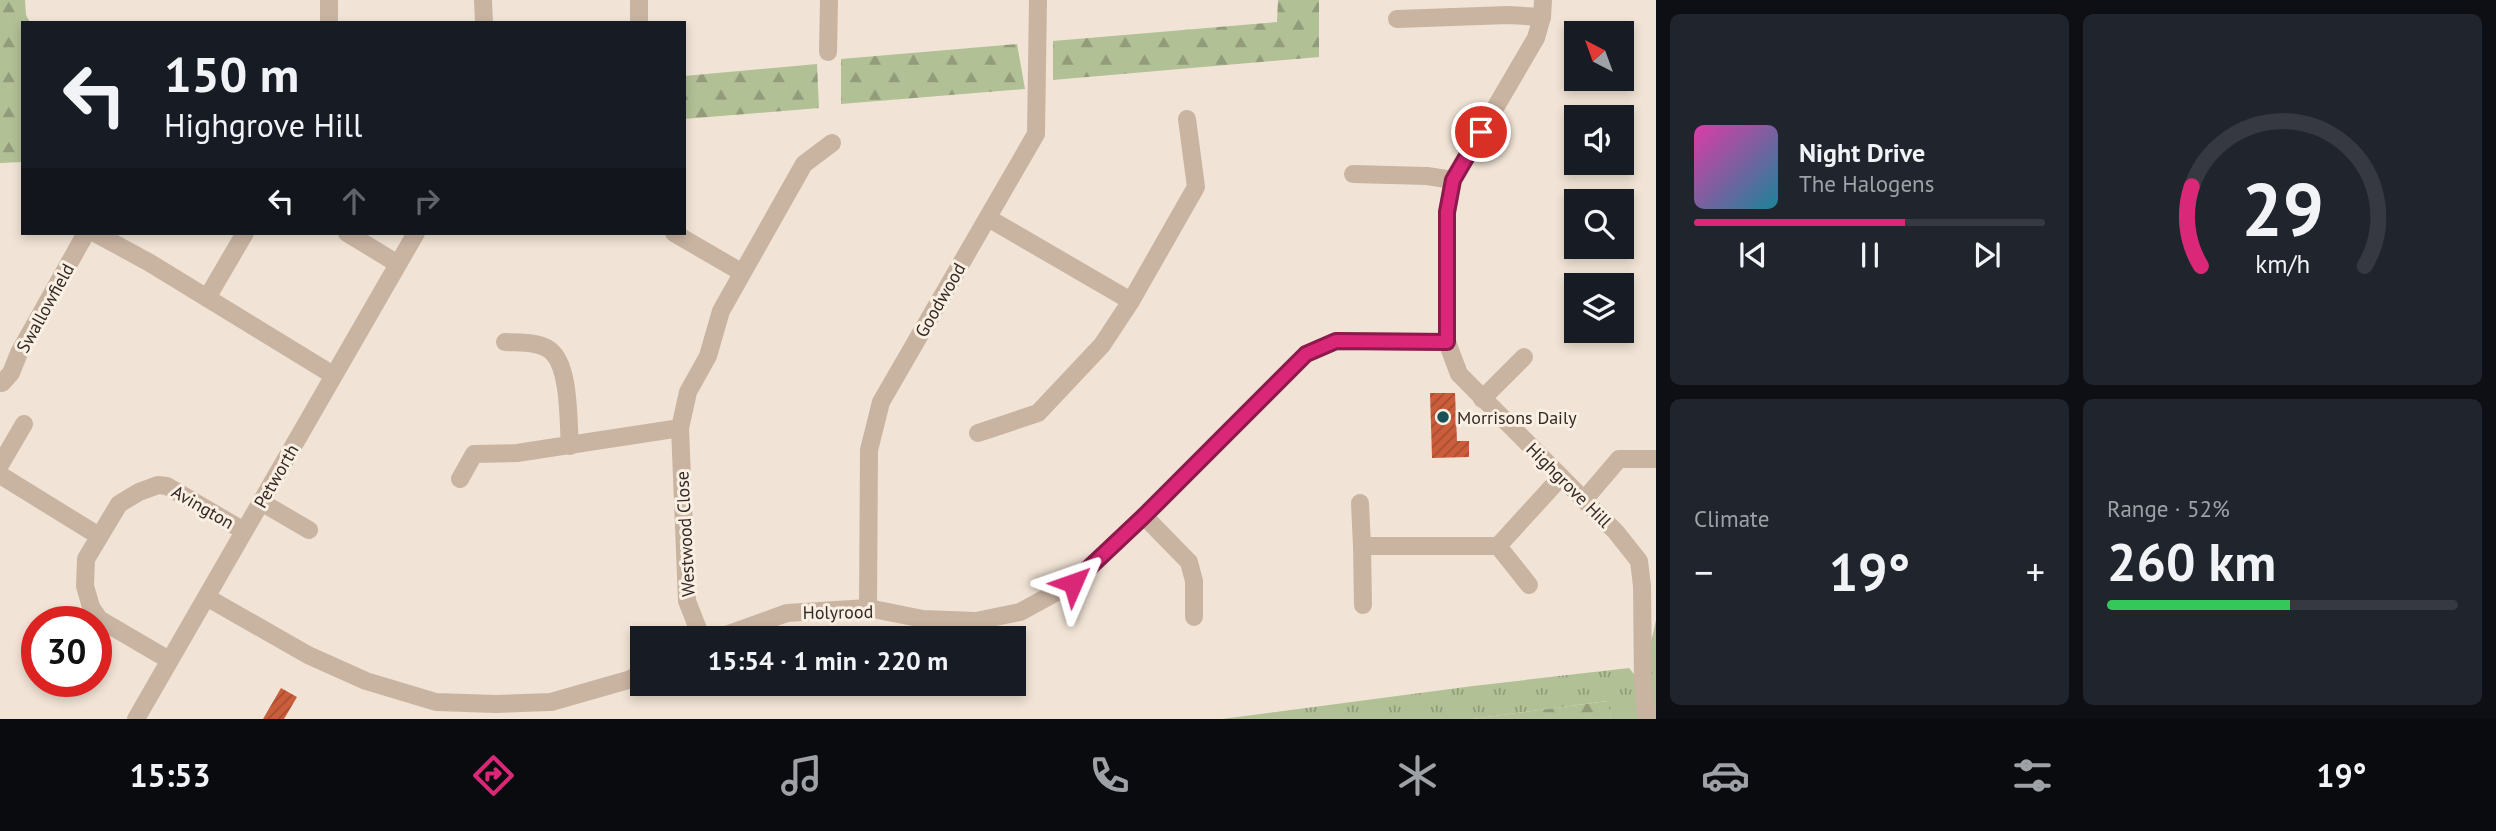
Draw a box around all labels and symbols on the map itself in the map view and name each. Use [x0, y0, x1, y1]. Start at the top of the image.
north arrow [1564, 21, 1634, 91]
pin [1451, 102, 1511, 162]
street label: Swallowfield [11, 259, 79, 357]
street label: Goodwood [910, 259, 970, 341]
place label: Morrisons Daily [1457, 406, 1577, 429]
marker: Morrisons Daily [1435, 409, 1451, 425]
street label: Highgrove Hill [1521, 437, 1617, 533]
street label: Petworth [249, 440, 303, 512]
street label: Westwood Close [670, 471, 700, 597]
street label: Avington [168, 480, 238, 534]
position arrow [1036, 546, 1110, 620]
street label: Holyrood [803, 600, 873, 624]
speed limit sign: 30 [21, 606, 112, 697]

